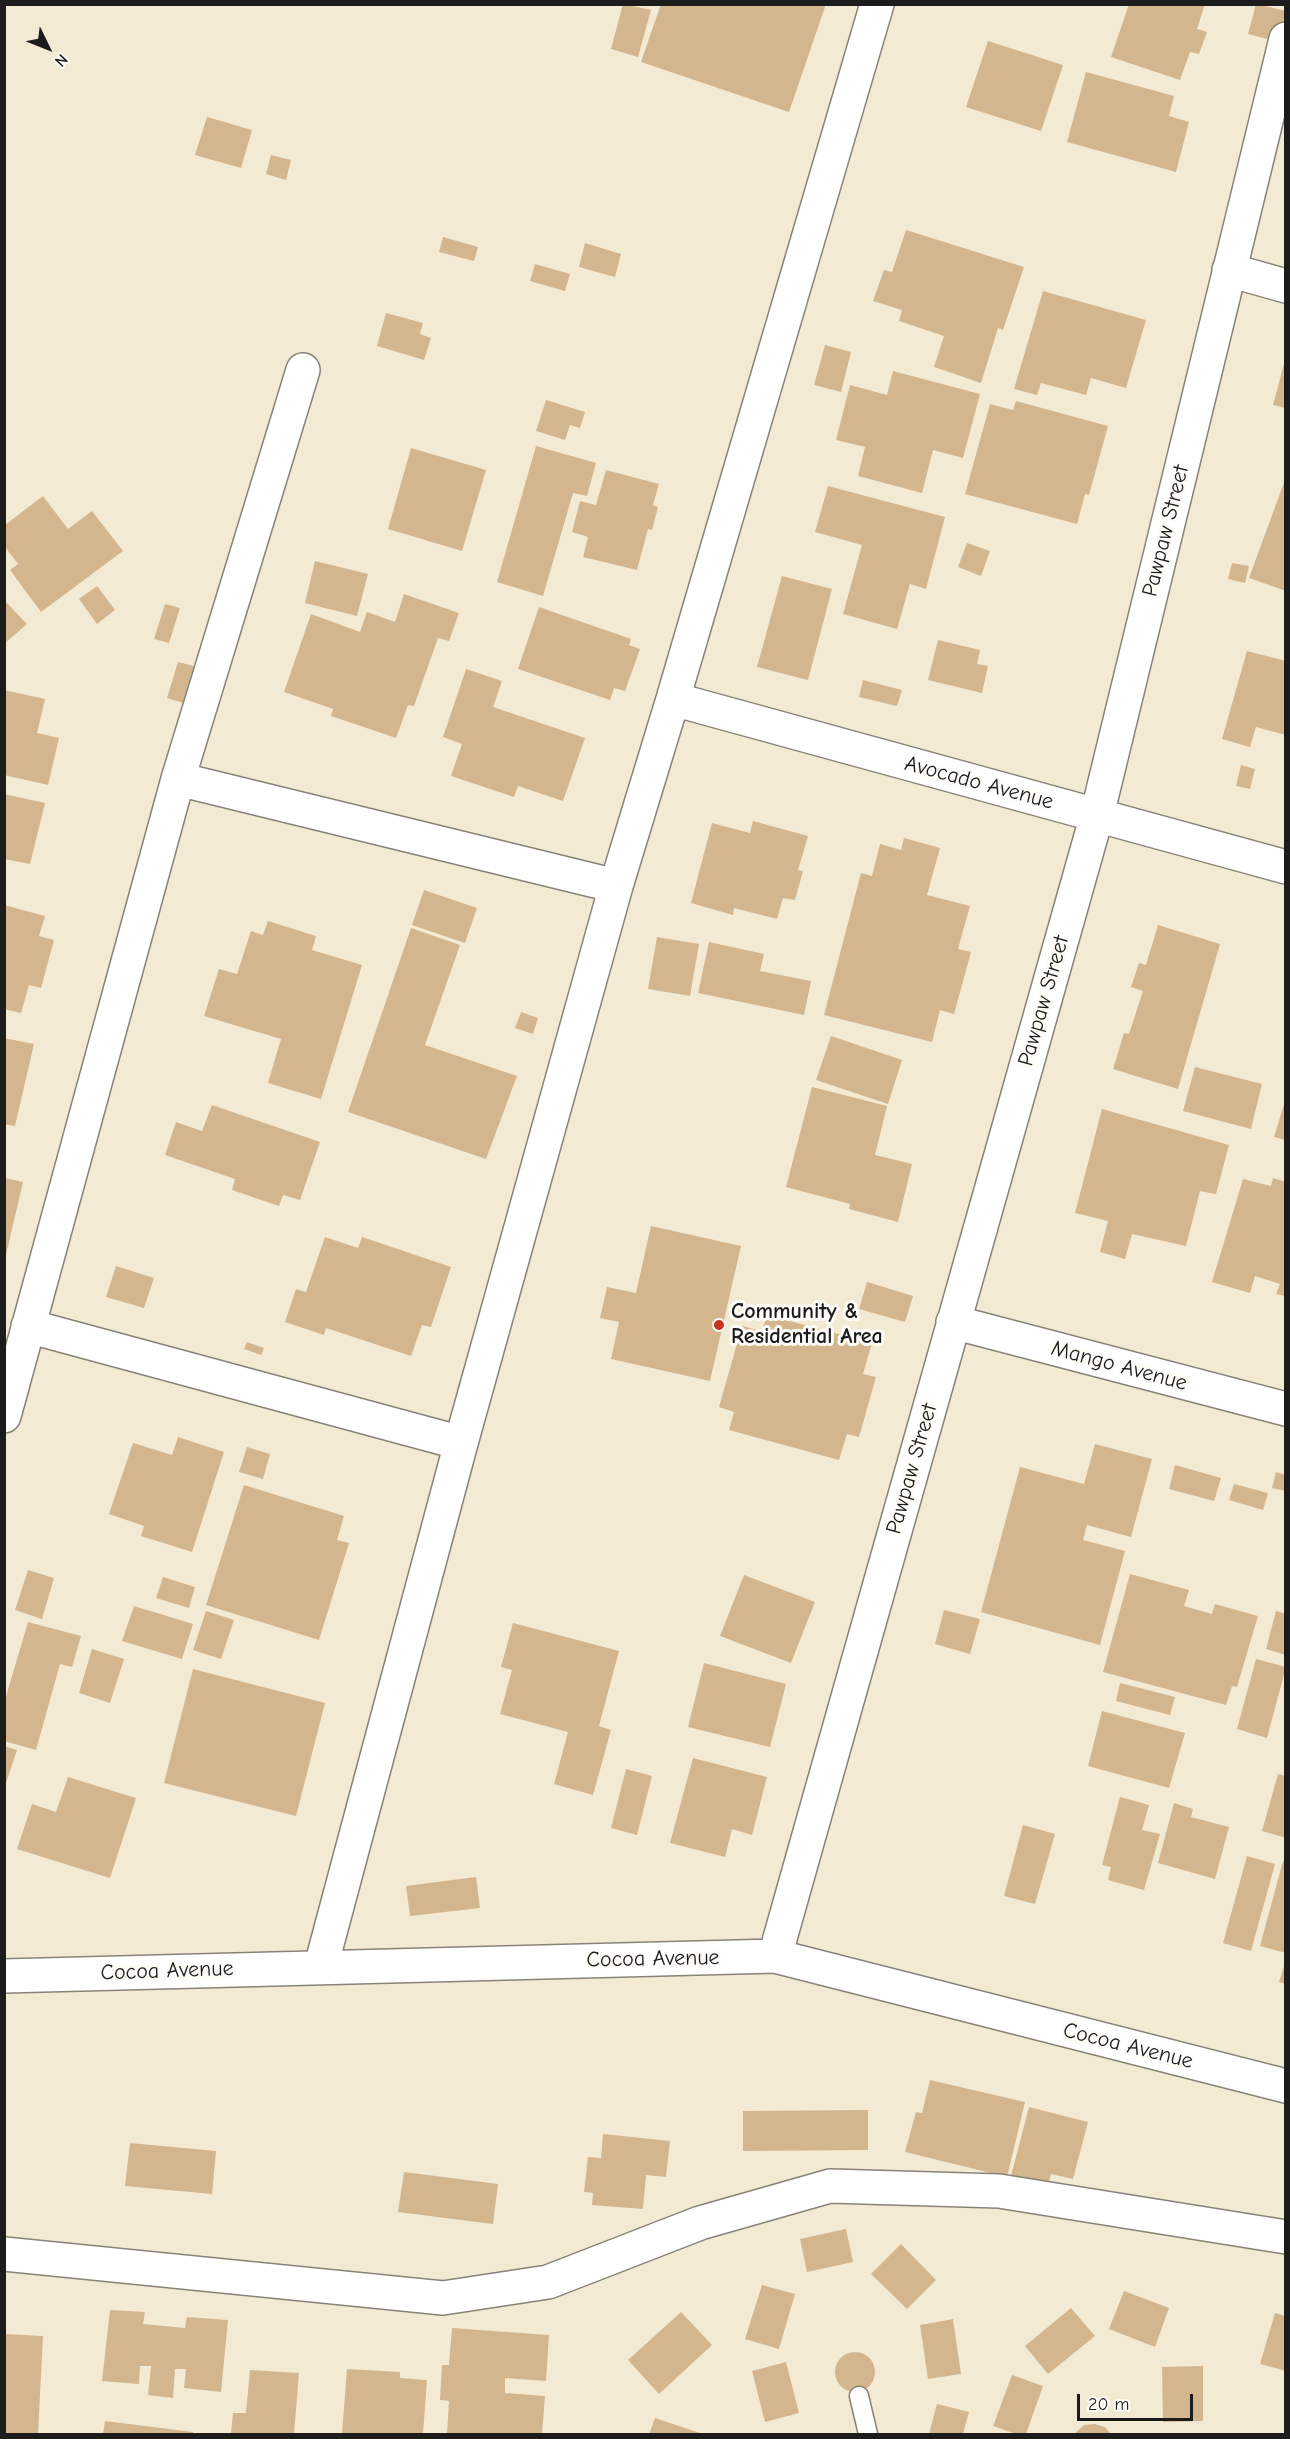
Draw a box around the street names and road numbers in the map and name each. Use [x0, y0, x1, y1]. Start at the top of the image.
street label: Pawpaw Street [1137, 463, 1195, 599]
street label: Avocado Avenue [902, 750, 1056, 816]
street label: Pawpaw Street [1013, 933, 1075, 1069]
street label: Mango Avenue [1048, 1335, 1190, 1397]
street label: Pawpaw Street [881, 1401, 943, 1537]
street label: Cocoa Avenue [586, 1945, 720, 1973]
street label: Cocoa Avenue [100, 1955, 234, 1987]
street label: Cocoa Avenue [1060, 2017, 1196, 2075]

